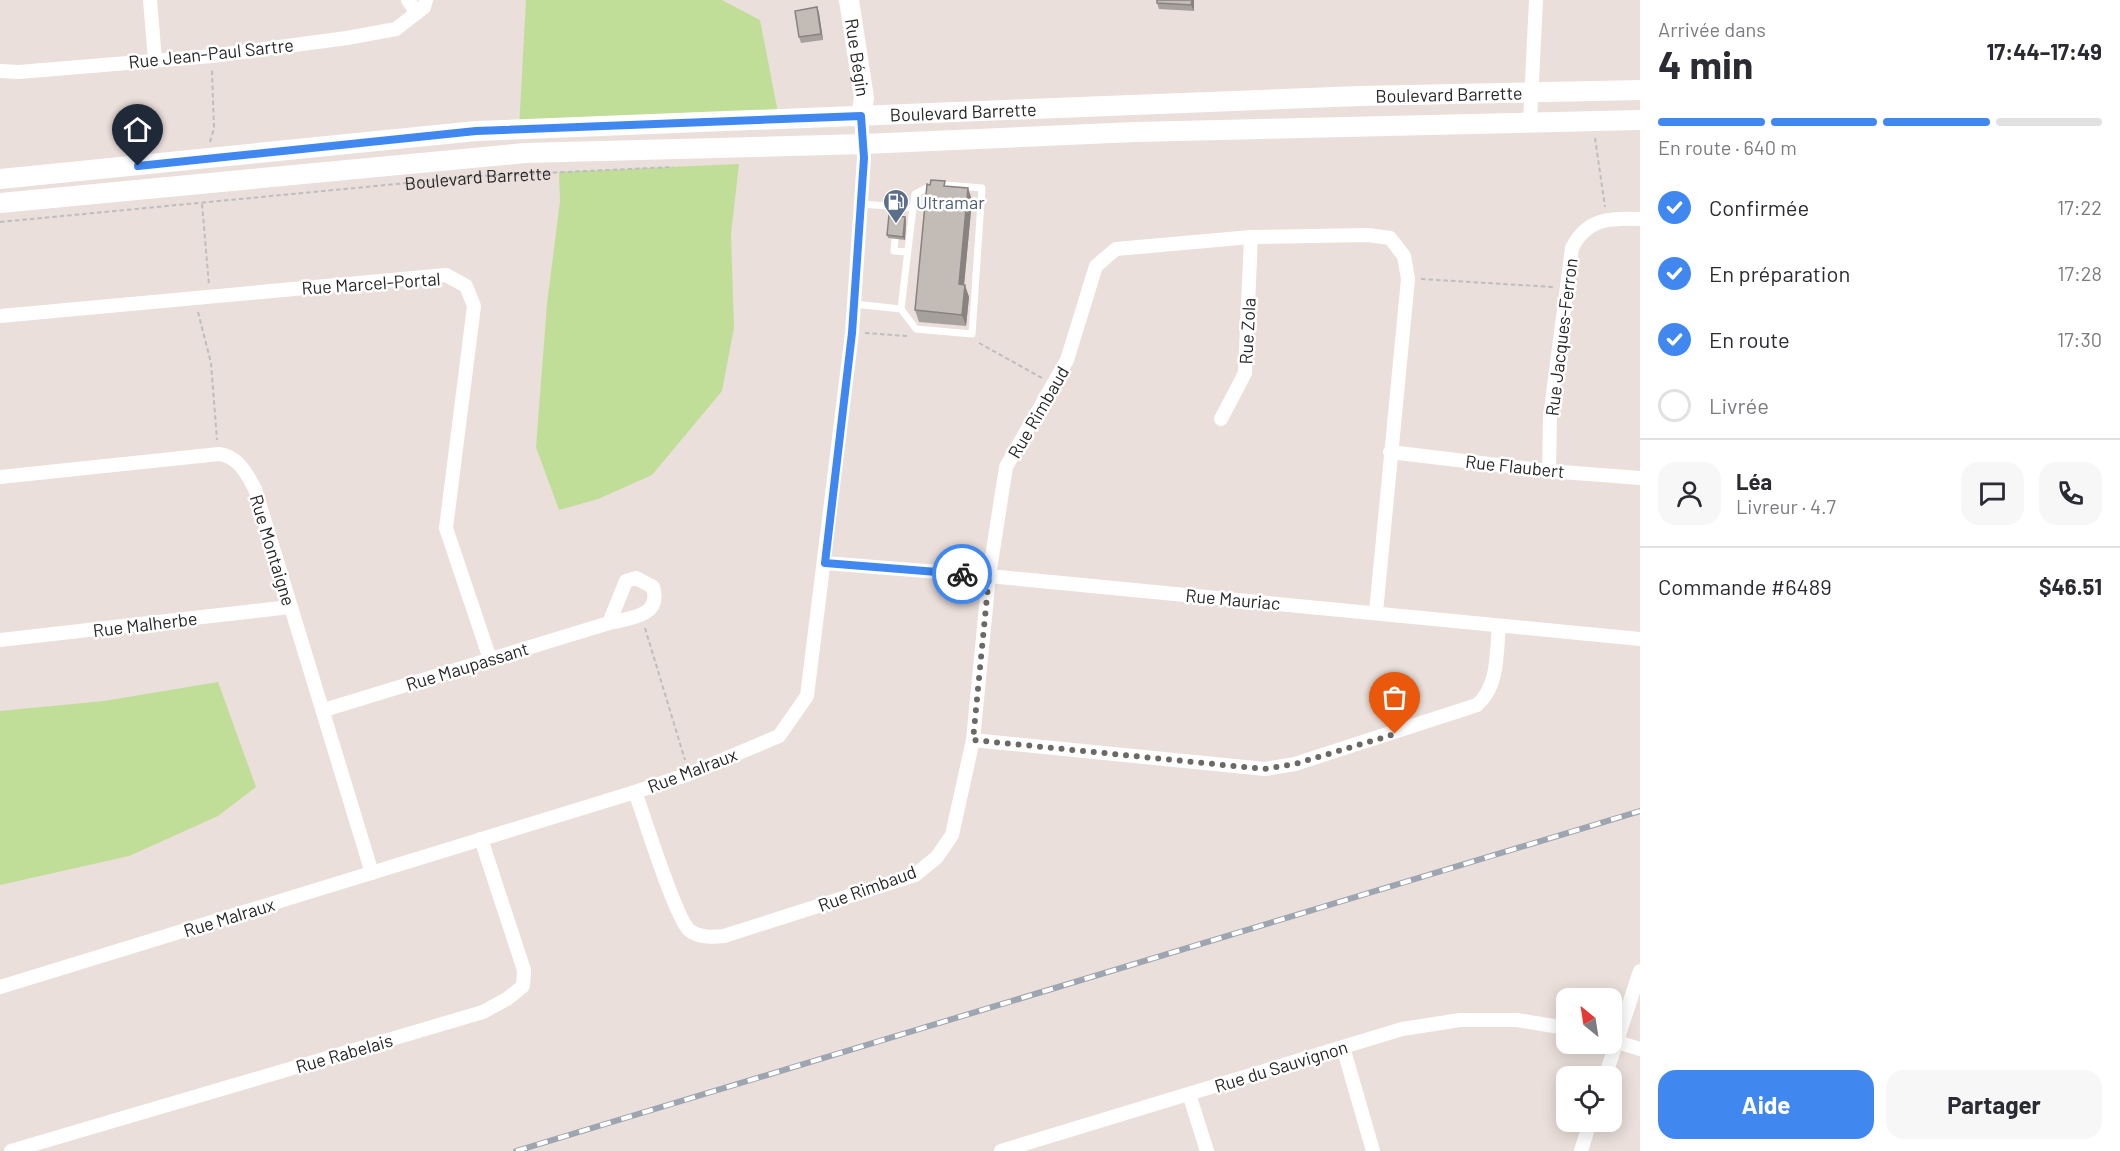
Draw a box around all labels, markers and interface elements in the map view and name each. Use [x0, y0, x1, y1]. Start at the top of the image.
street label: Rue Bégin [841, 17, 875, 98]
text: Arrivée dans [1658, 17, 1766, 41]
street label: Rue Jean-Paul Sartre [127, 33, 295, 73]
text: 17:44–17:49 [1986, 38, 2102, 64]
text: 4 min [1658, 40, 1753, 87]
street label: Boulevard Barrette [1375, 82, 1523, 107]
street label: Boulevard Barrette [889, 98, 1037, 126]
pin [112, 104, 163, 166]
icon: home [121, 113, 154, 146]
text: En route · 640 m [1658, 135, 1797, 159]
street label: Boulevard Barrette [404, 162, 552, 194]
fuel station icon: Ultramar [881, 187, 911, 225]
place label: Ultramar [916, 191, 985, 213]
icon: check [1658, 191, 1691, 224]
text: Confirmée [1709, 194, 1809, 220]
text: 17:22 [2057, 195, 2102, 219]
street label: Rue Jacques-Ferron [1540, 257, 1582, 417]
icon: check [1658, 257, 1691, 290]
text: En préparation [1709, 260, 1850, 286]
text: 17:28 [2058, 261, 2102, 285]
street label: Rue Marcel-Portal [301, 267, 441, 299]
street label: Rue Zola [1234, 297, 1260, 365]
icon: check [1658, 323, 1691, 356]
text: En route [1709, 326, 1790, 352]
text: 17:30 [2057, 327, 2102, 351]
street label: Rue Rimbaud [1003, 362, 1073, 462]
text: Livrée [1709, 392, 1769, 418]
street label: Rue Flaubert [1464, 450, 1566, 482]
button: person [1658, 462, 1721, 525]
button: chat [1961, 462, 2024, 525]
button: phone [2039, 462, 2102, 525]
text: Léa [1736, 468, 1772, 494]
street label: Rue Montaigne [246, 492, 300, 608]
text: Livreur · 4.7 [1736, 494, 1836, 518]
courier [932, 544, 992, 604]
icon: bike [946, 558, 979, 591]
text: Commande #6489 [1658, 573, 1832, 599]
text: $46.51 [2039, 573, 2102, 599]
street label: Rue Mauriac [1185, 584, 1281, 614]
street label: Rue Malherbe [91, 607, 199, 641]
street label: Rue Maupassant [403, 637, 531, 695]
pin [1369, 672, 1420, 734]
icon: bag [1378, 681, 1411, 714]
street label: Rue Malraux [644, 743, 740, 797]
street label: Rue Rimbaud [815, 860, 919, 916]
street label: Rue Malraux [181, 893, 278, 941]
north arrow [1556, 988, 1622, 1054]
map controls [1556, 988, 1622, 1132]
street label: Rue Rabelais [293, 1029, 395, 1077]
street label: Rue du Sauvignon [1212, 1035, 1350, 1097]
button: locate [1556, 1066, 1622, 1132]
button: Aide [1658, 1070, 1874, 1139]
button: Partager [1886, 1070, 2102, 1139]

